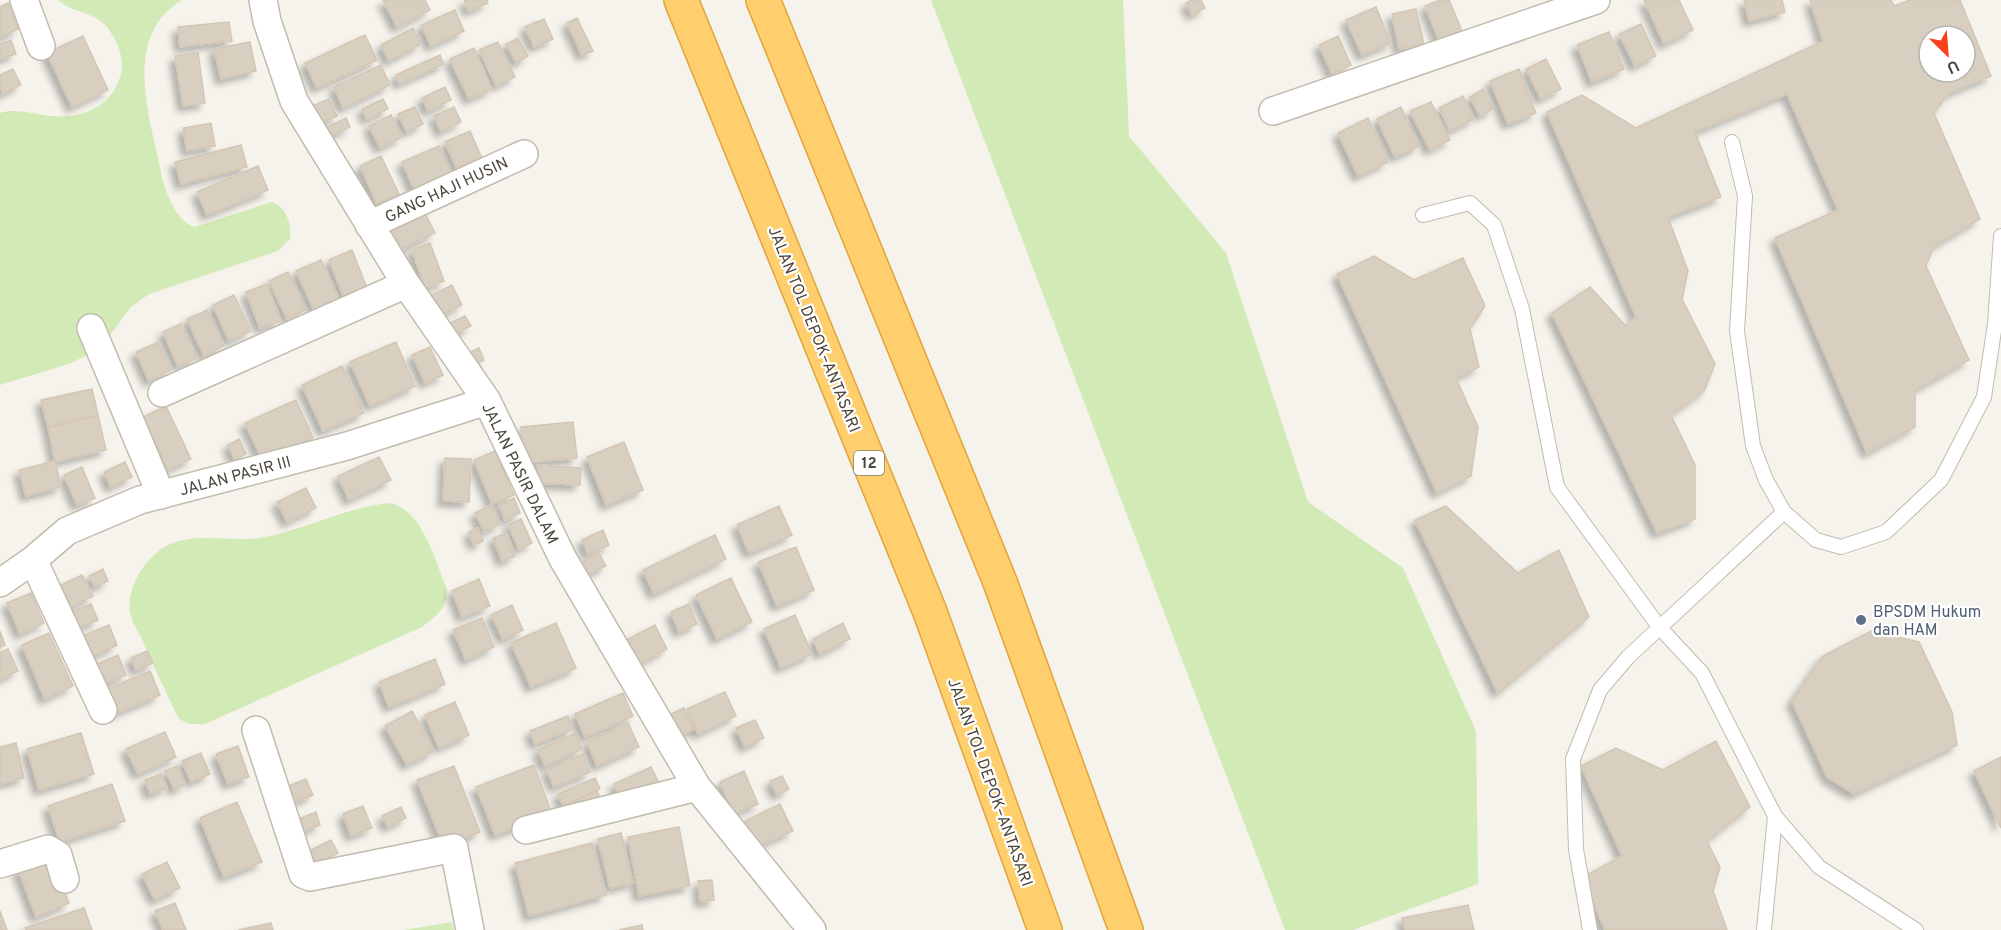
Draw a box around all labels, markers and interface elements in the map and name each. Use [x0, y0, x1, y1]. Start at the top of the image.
north arrow [1917, 24, 1977, 84]
text: U [1943, 54, 1962, 77]
street label: GANG HAJI HUSIN [382, 153, 512, 228]
street label: JALAN TOL DEPOK–ANTASARI [763, 224, 864, 436]
street label: JALAN PASIR DALAM [476, 400, 562, 548]
road number: 12 [854, 451, 884, 475]
street label: JALAN PASIR III [178, 452, 293, 501]
place label: BPSDM Hukum dan HAM [1873, 603, 1981, 641]
marker: BPSDM Hukum dan HAM [1854, 613, 1868, 627]
street label: JALAN TOL DEPOK–ANTASARI [942, 676, 1036, 890]

